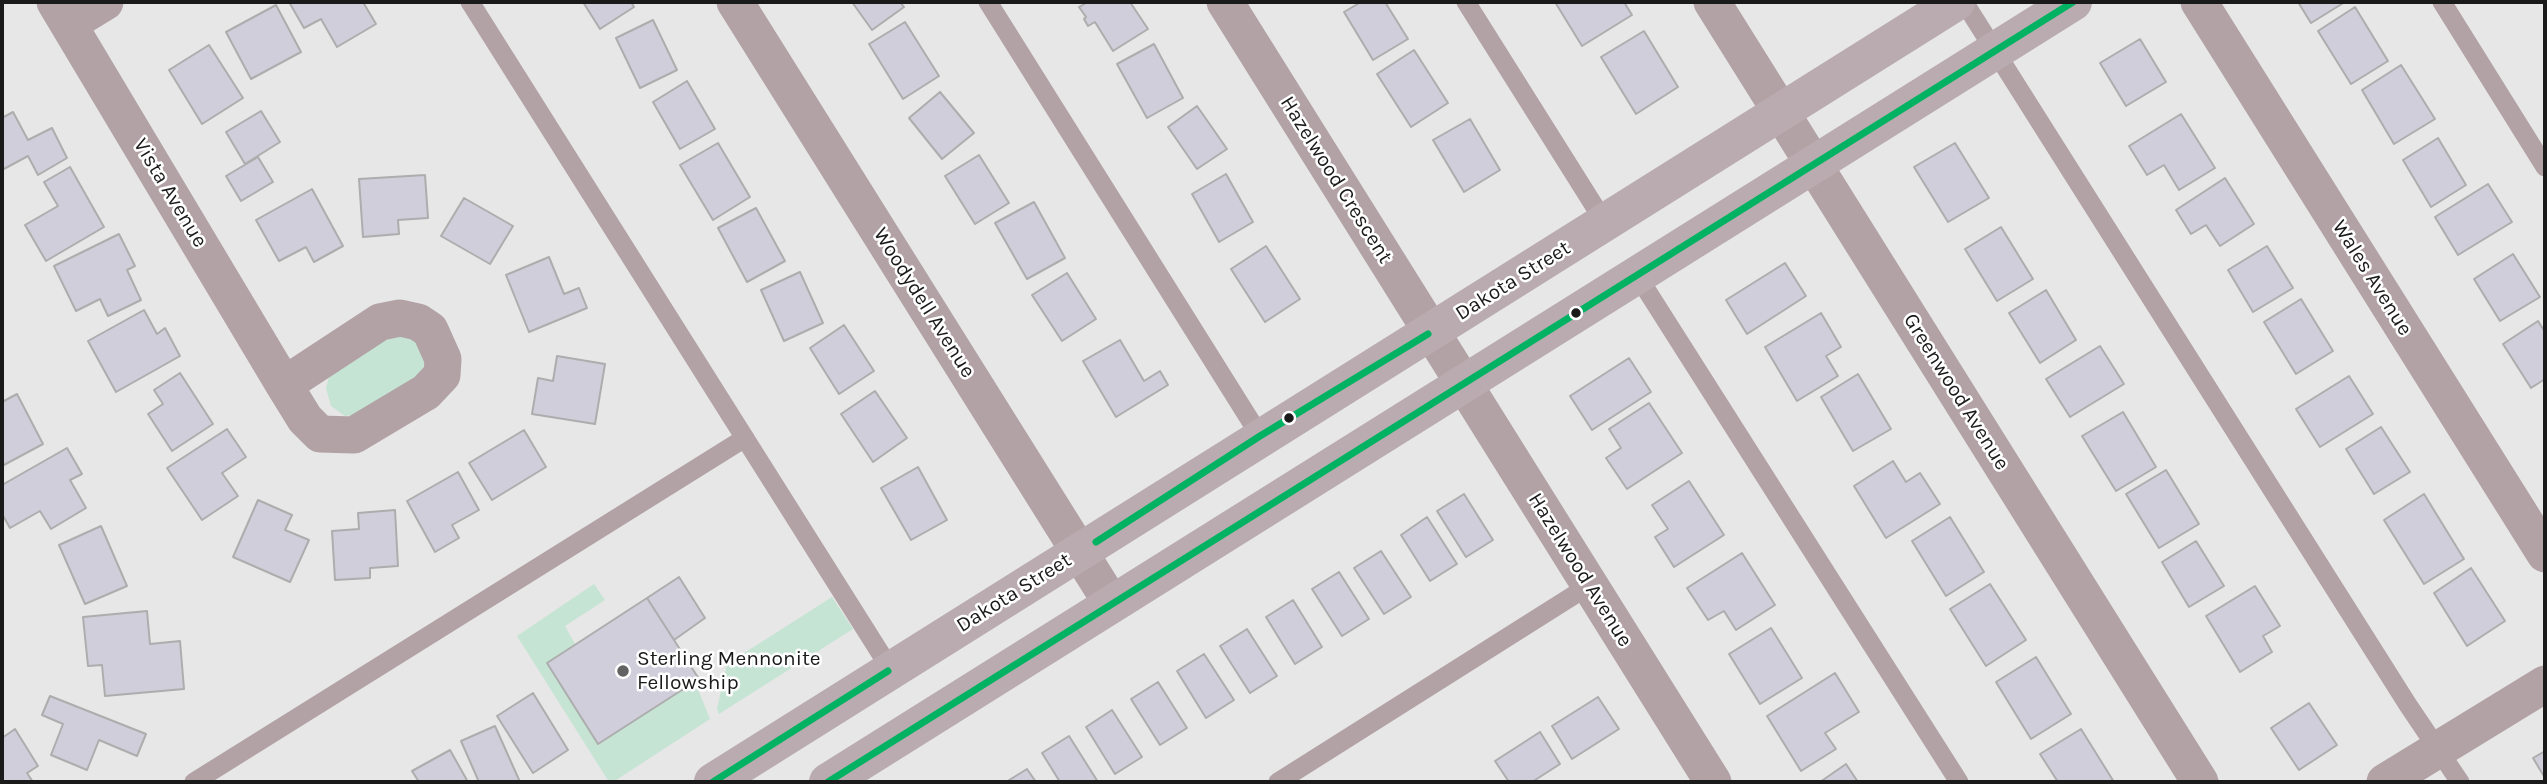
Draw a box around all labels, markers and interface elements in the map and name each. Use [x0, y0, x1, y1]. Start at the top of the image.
street label: Hazelwood Crescent [1274, 92, 1398, 268]
street label: Vista Avenue [128, 134, 212, 252]
street label: Wales Avenue [2326, 216, 2418, 340]
street label: Woodydell Avenue [868, 223, 980, 383]
street label: Dakota Street [1451, 236, 1575, 326]
unlabelled marker [1569, 306, 1583, 320]
street label: Greenwood Avenue [1898, 309, 2014, 475]
unlabelled marker [1282, 411, 1296, 425]
street label: Hazelwood Avenue [1522, 488, 1638, 652]
street label: Dakota Street [952, 548, 1076, 638]
place label: Sterling Mennonite Fellowship [637, 646, 821, 696]
marker: Sterling Mennonite Fellowship [615, 663, 631, 679]

